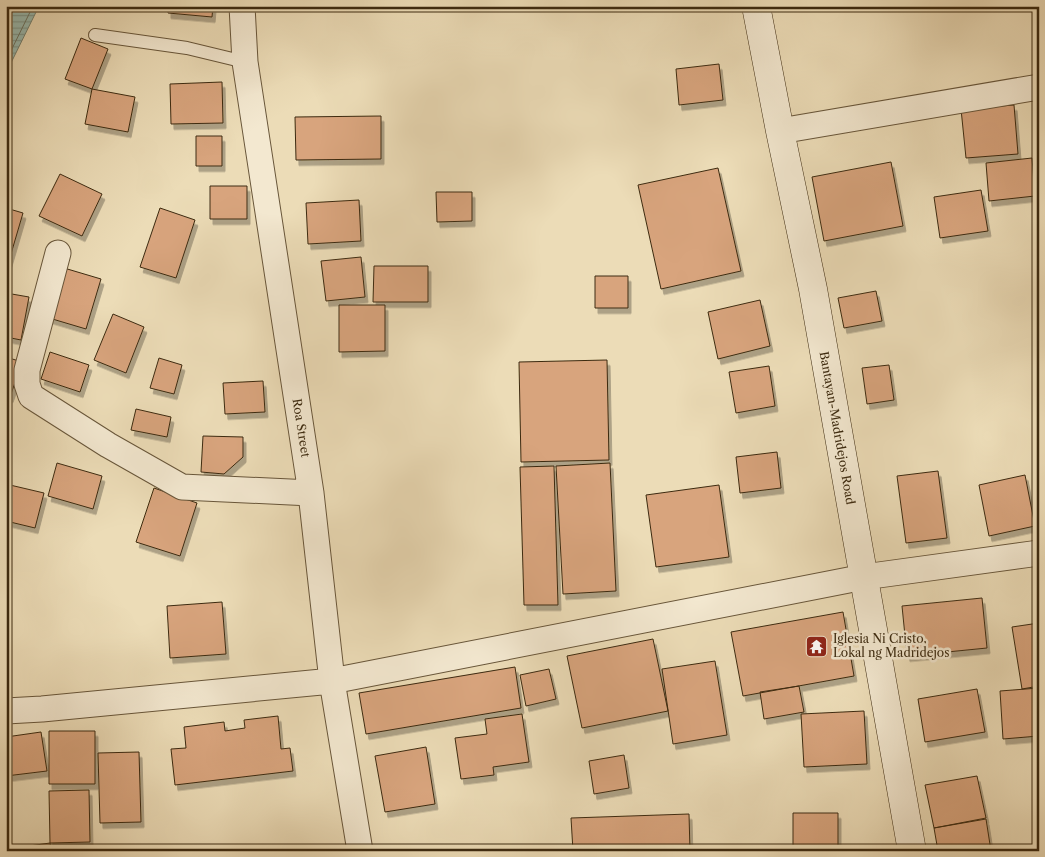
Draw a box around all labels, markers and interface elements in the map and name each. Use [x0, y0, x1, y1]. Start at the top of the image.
street label: Bantayan-Madridejos Road [817, 350, 858, 506]
street label: Roa Street [289, 397, 314, 459]
place label: Iglesia Ni Cristo, Lokal ng Madridejos [833, 631, 949, 660]
temple icon: Iglesia Ni Cristo, Lokal ng Madridejos [805, 634, 829, 658]

